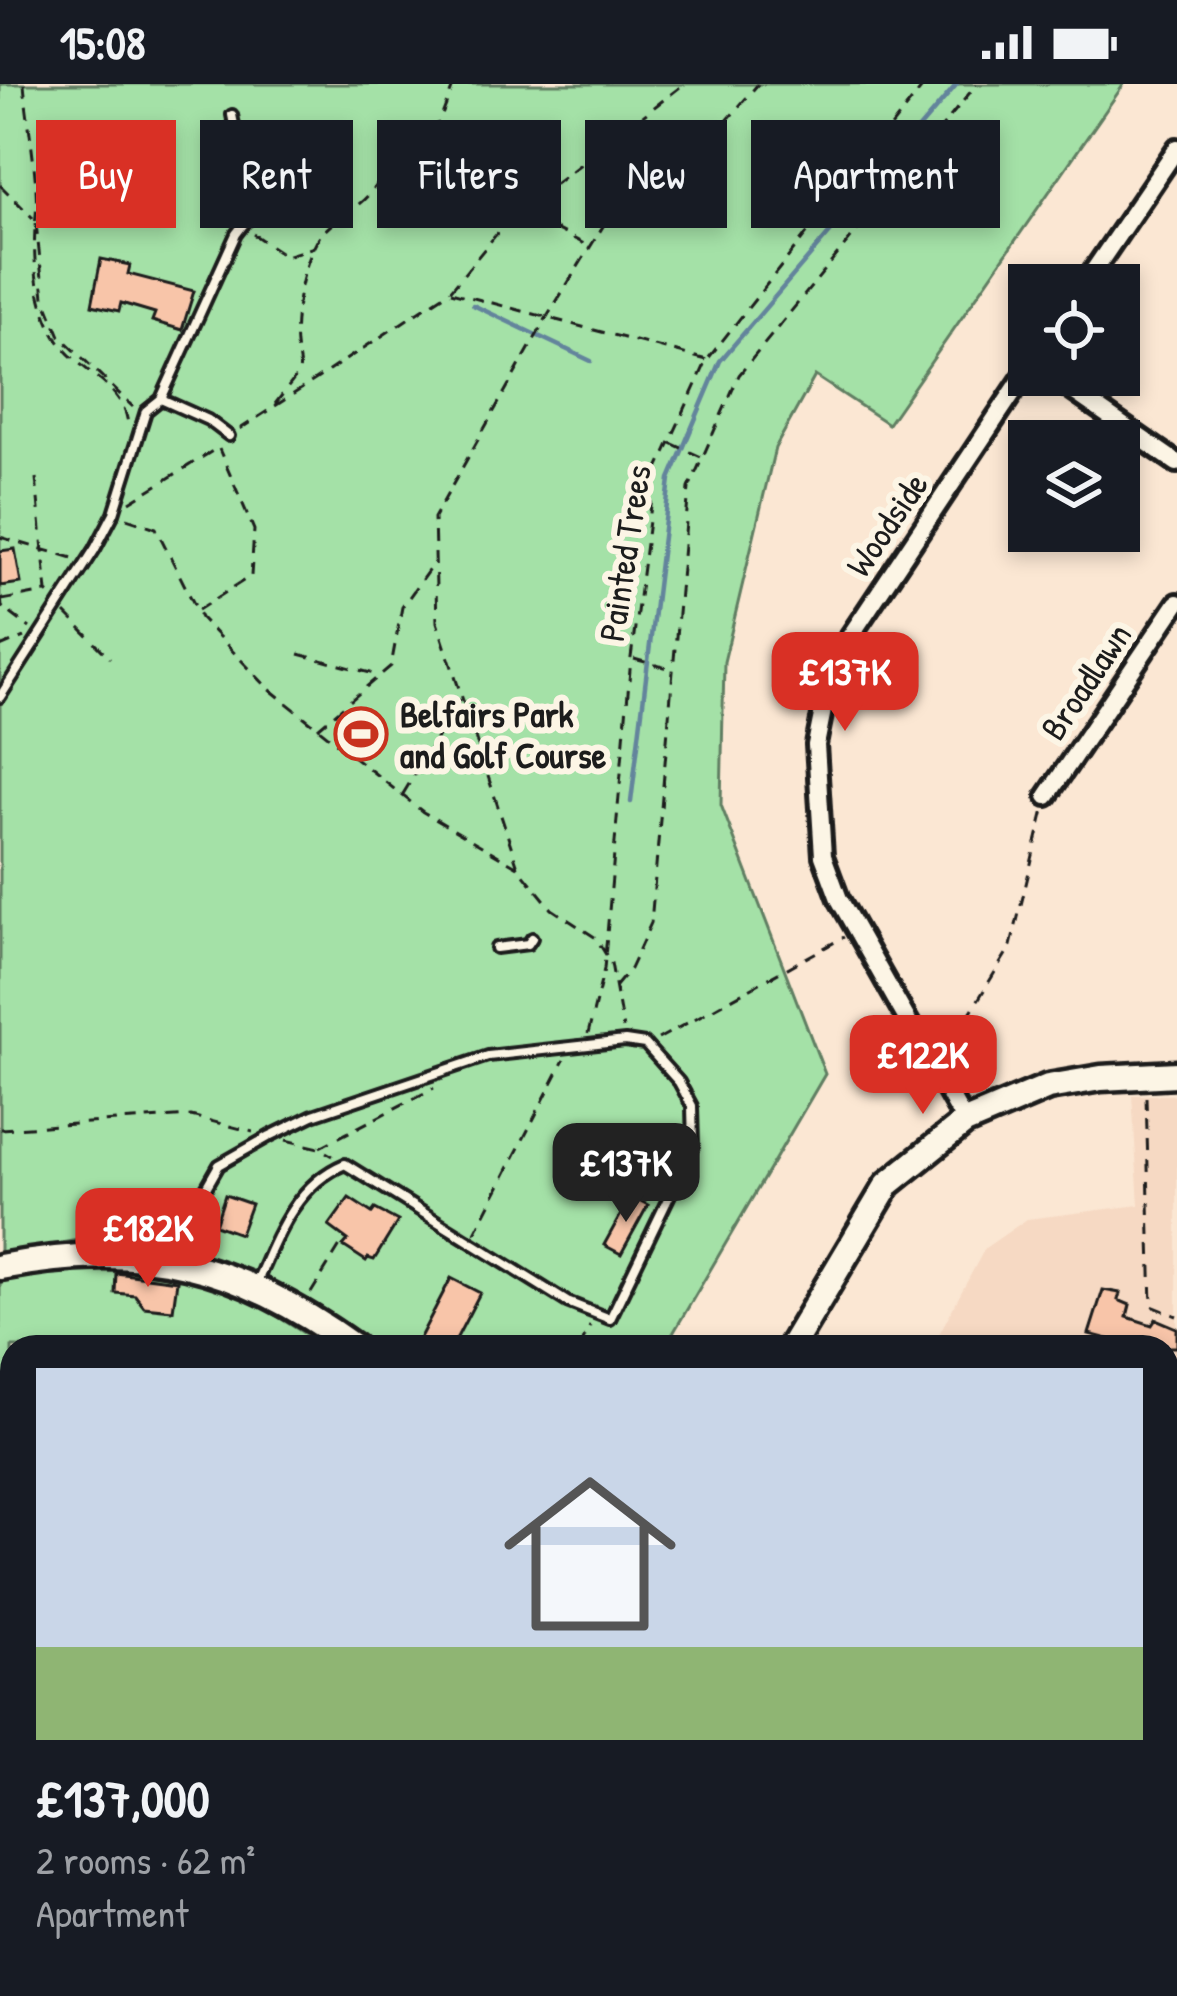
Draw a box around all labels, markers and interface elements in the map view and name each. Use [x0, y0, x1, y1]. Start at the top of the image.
text: 15:08 [60, 12, 145, 73]
chip: Buy [36, 120, 176, 228]
chip: Rent [200, 120, 353, 228]
chip: Filters [377, 120, 561, 228]
chip: New [585, 120, 727, 228]
chip: Apartment [751, 120, 1000, 228]
map controls [1008, 264, 1140, 552]
button: locate [1008, 264, 1140, 396]
button: layers [1008, 420, 1140, 552]
street label: Painted Trees [586, 461, 662, 645]
street label: Woodside [833, 462, 939, 586]
street label: Broadlawn [1028, 613, 1142, 749]
pin: £137K [761, 632, 929, 734]
text: £137K [799, 644, 891, 697]
place label: Belfairs Park and Golf Course [400, 689, 607, 779]
sports icon: Belfairs Park and Golf Course [333, 706, 389, 762]
pin: £122K [839, 1015, 1007, 1117]
text: £122K [877, 1027, 969, 1080]
pin: £137K [542, 1123, 710, 1225]
text: £137K [580, 1135, 672, 1188]
pin: £182K [64, 1188, 232, 1290]
text: £182K [102, 1200, 194, 1253]
icon: home [482, 1446, 698, 1662]
text: £137,000 [36, 1764, 210, 1833]
text: 2 rooms · 62 m² [36, 1833, 255, 1886]
text: Apartment [36, 1886, 189, 1939]

